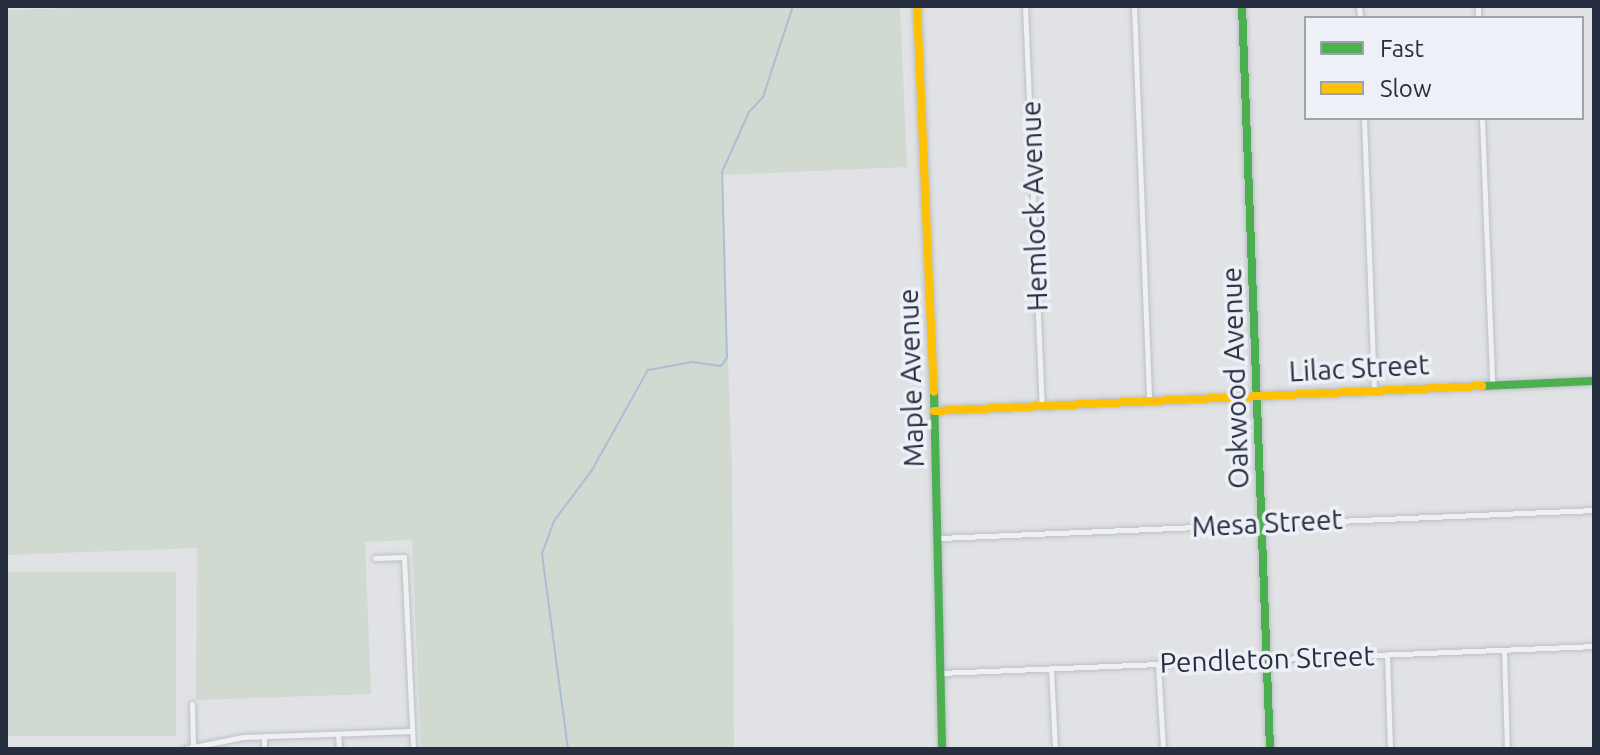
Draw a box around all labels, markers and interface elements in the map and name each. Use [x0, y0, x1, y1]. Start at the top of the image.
legend [1304, 16, 1584, 120]
text: Fast [1380, 35, 1424, 62]
text: Slow [1380, 75, 1432, 102]
street label: Hemlock Avenue [1014, 100, 1054, 312]
street label: Oakwood Avenue [1214, 267, 1256, 489]
street label: Maple Avenue [891, 288, 931, 468]
street label: Lilac Street [1288, 348, 1430, 388]
street label: Mesa Street [1191, 502, 1343, 544]
street label: Pendleton Street [1159, 638, 1375, 680]

